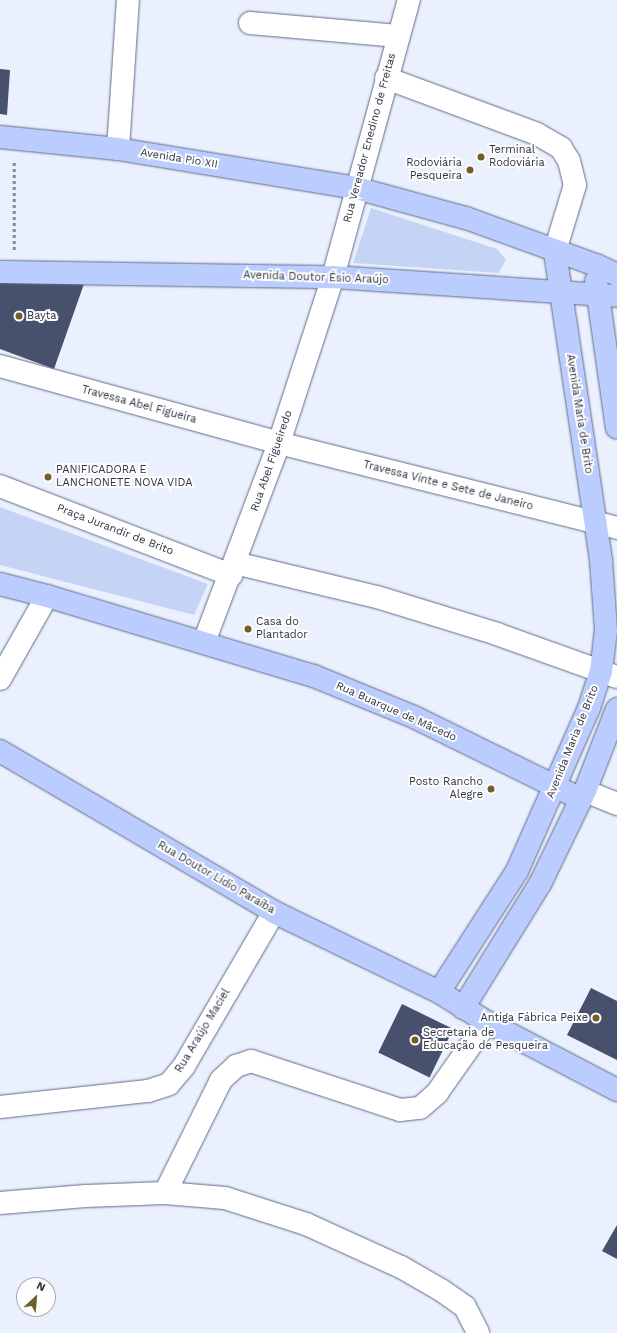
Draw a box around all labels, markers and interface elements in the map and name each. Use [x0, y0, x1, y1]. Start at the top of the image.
street label: Rua Vereador Enedino de Freitas [341, 51, 399, 225]
place label: Terminal Rodoviária [489, 144, 545, 170]
street label: Avenida Pio XII [139, 146, 219, 172]
marker: Terminal Rodoviária [476, 152, 486, 162]
place label: Rodoviária Pesqueira [406, 157, 462, 183]
marker: Rodoviária Pesqueira [465, 165, 475, 175]
street label: Avenida Doutor Ésio Araújo [243, 269, 389, 287]
place label: Bayta [27, 309, 57, 323]
marker: Bayta [14, 311, 24, 321]
street label: Avenida Maria de Brito [563, 353, 595, 475]
street label: Travessa Abel Figueira [80, 383, 198, 427]
street label: Rua Abel Figueiredo [248, 408, 296, 514]
street label: Travessa Vinte e Sete de Janeiro [361, 458, 535, 514]
place label: PANIFICADORA E LANCHONETE NOVA VIDA [56, 464, 193, 490]
marker: PANIFICADORA E LANCHONETE NOVA VIDA [43, 472, 53, 482]
street label: Praça Jurandir de Brito [54, 502, 176, 558]
place label: Casa do Plantador [256, 616, 308, 642]
marker: Casa do Plantador [243, 624, 253, 634]
street label: Rua Buarque de Mâcedo [334, 679, 458, 745]
street label: Avenida Maria de Brito [544, 683, 602, 801]
place label: Posto Rancho Alegre [409, 776, 483, 802]
marker: Posto Rancho Alegre [486, 784, 496, 794]
street label: Rua Doutor Lídio Paraíba [155, 839, 277, 917]
street label: Rua Araújo Maciel [173, 986, 233, 1076]
place label: Antiga Fábrica Peixe [480, 1011, 588, 1025]
marker: Antiga Fábrica Peixe [591, 1013, 601, 1023]
place label: Secretaria de Educação de Pesqueira [423, 1027, 548, 1053]
marker: Secretaria de Educação de Pesqueira [410, 1035, 420, 1045]
north arrow [16, 1277, 56, 1317]
text: N [35, 1279, 48, 1294]

